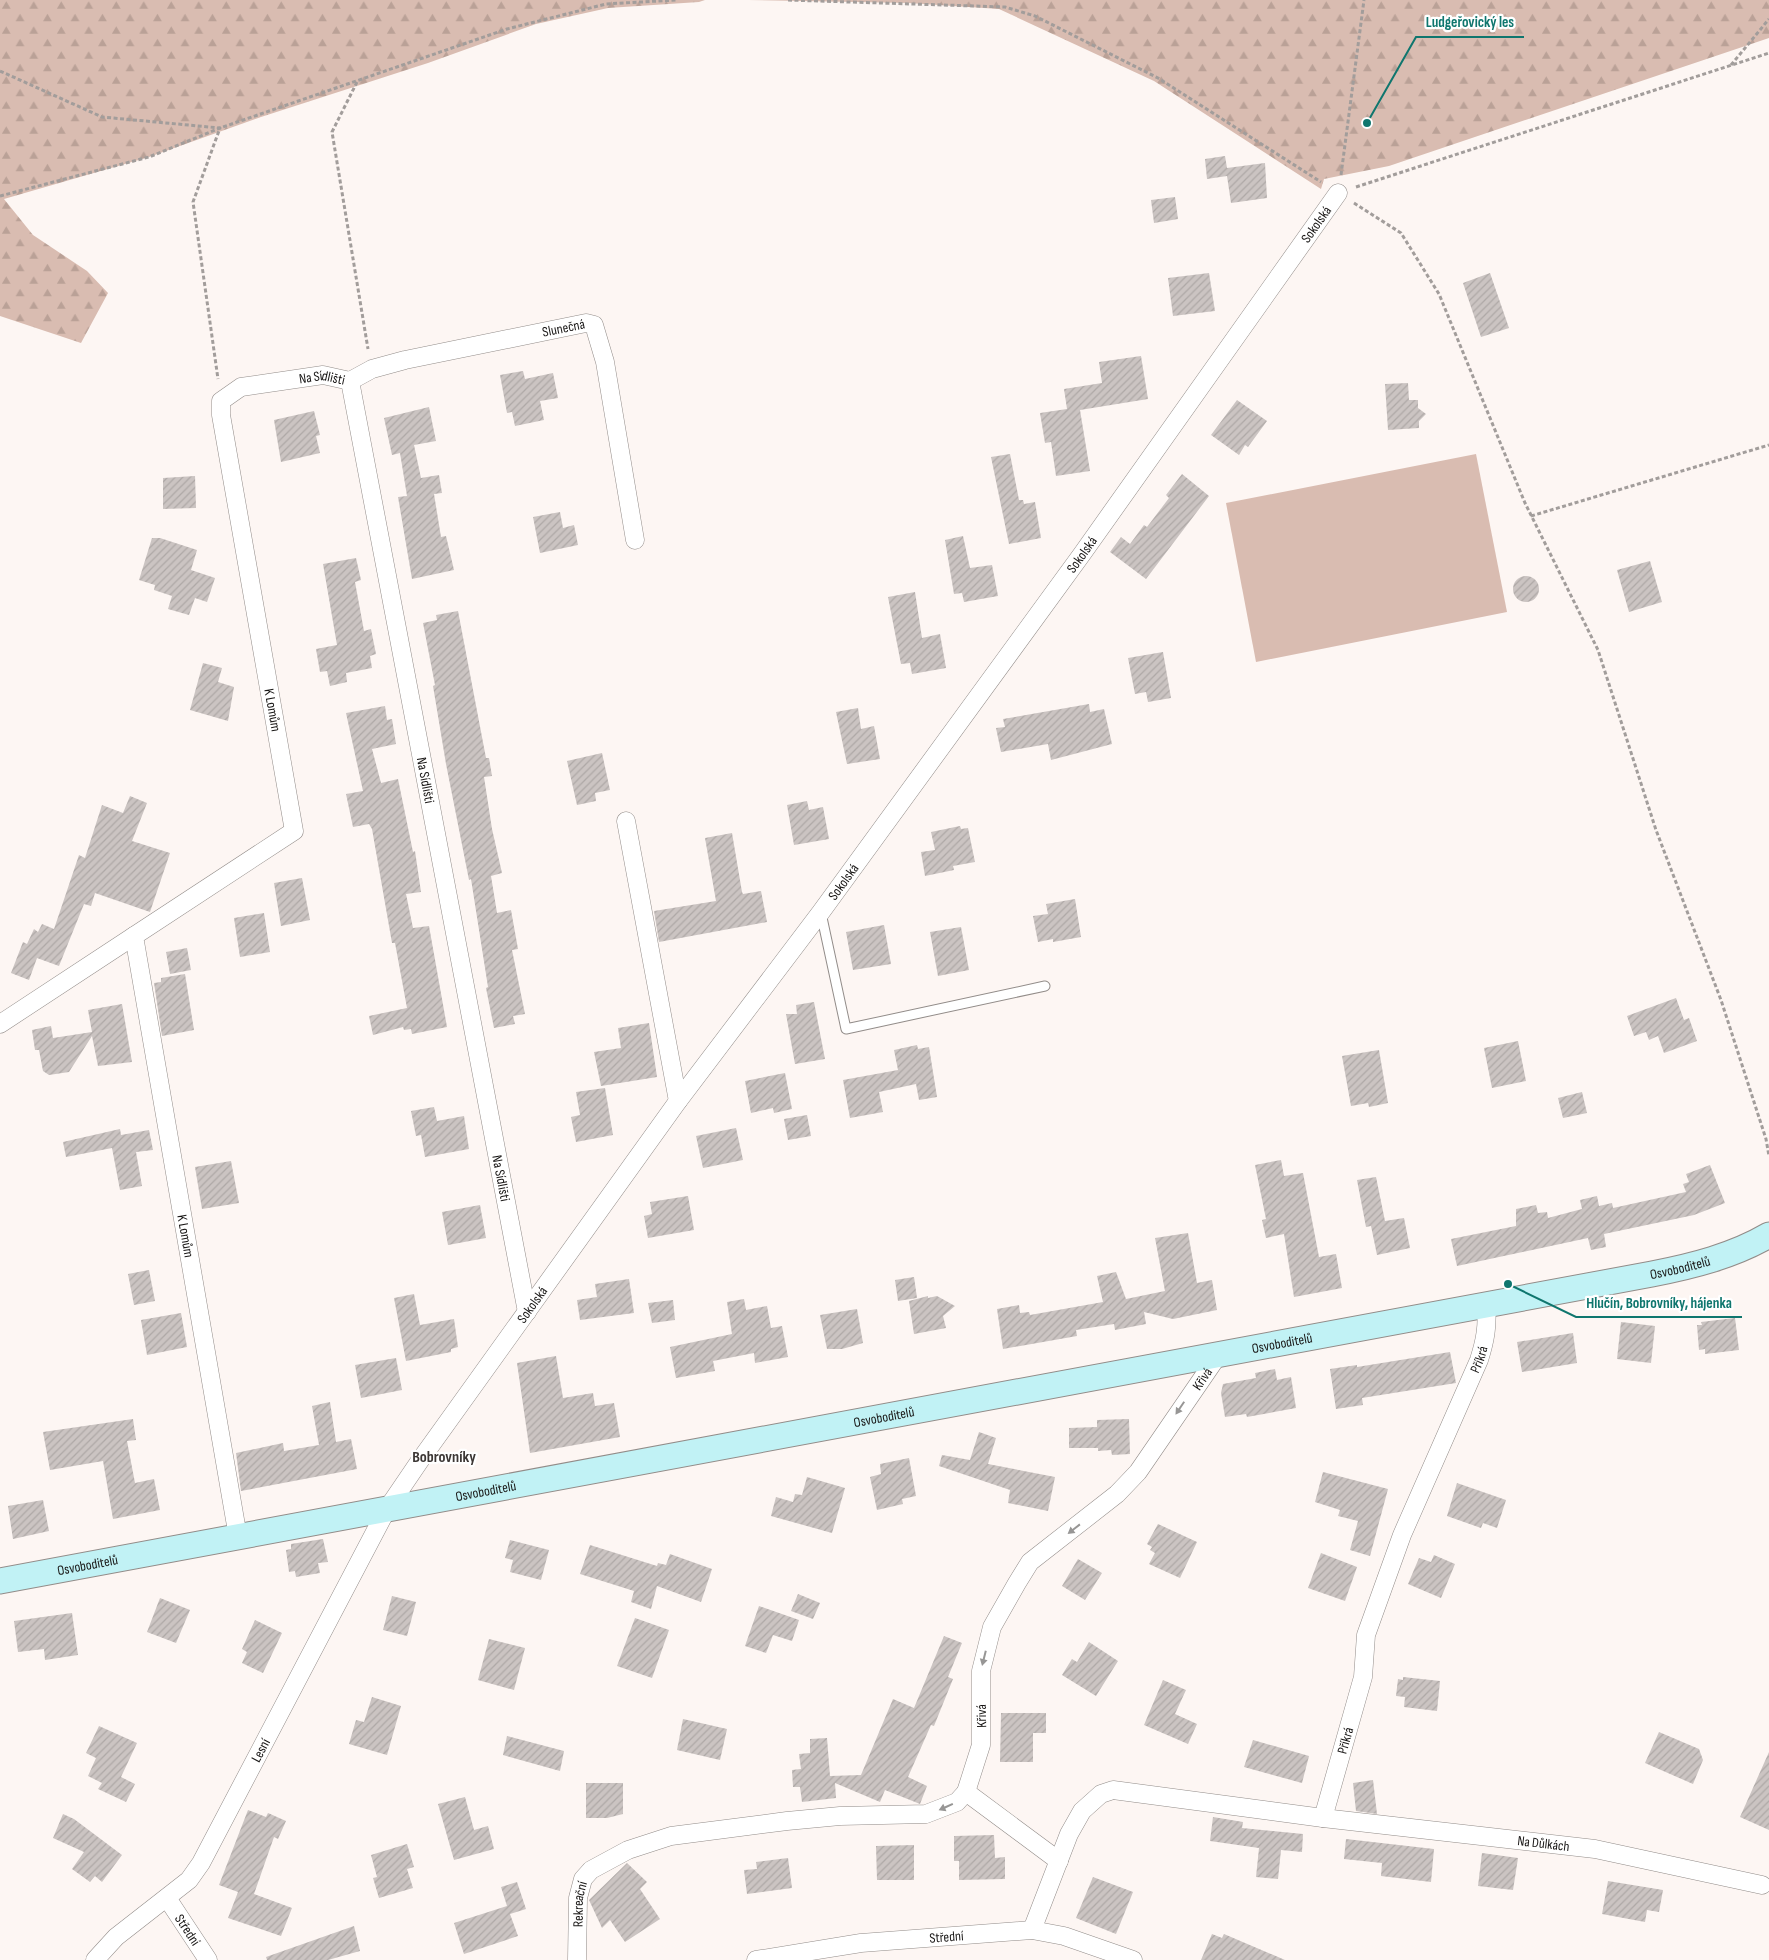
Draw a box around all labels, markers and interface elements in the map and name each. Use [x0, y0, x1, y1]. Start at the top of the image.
callout: Ludgeřovický les [1416, 7, 1524, 37]
text: Ludgeřovický les [1426, 13, 1514, 32]
street label: Sokolská [1297, 203, 1335, 246]
street label: Slunečná [541, 315, 586, 341]
street label: Na Sídlišti [298, 367, 347, 389]
street label: Sokolská [1063, 533, 1101, 576]
street label: K Lomům [260, 687, 285, 733]
street label: Na Sídlišti [413, 756, 438, 805]
street label: Sokolská [824, 860, 862, 904]
street label: Na Sídlišti [488, 1154, 514, 1203]
street label: K Lomům [173, 1213, 198, 1259]
street label: Osvoboditelů [1649, 1252, 1712, 1283]
street label: Sokolská [513, 1283, 551, 1327]
callout: Hlučín, Bobrovníky, hájenka [1576, 1287, 1742, 1317]
text: Hlučín, Bobrovníky, hájenka [1586, 1294, 1732, 1313]
street label: Osvoboditelů [1250, 1329, 1314, 1357]
street label: Příkrá [1466, 1344, 1492, 1376]
street label: Křivá [1189, 1364, 1216, 1393]
one-way arrow [1175, 1401, 1185, 1415]
street label: Osvoboditelů [852, 1403, 916, 1431]
district label: Bobrovníky [412, 1448, 476, 1467]
street label: Osvoboditelů [454, 1477, 518, 1505]
one-way arrow [1068, 1523, 1081, 1534]
street label: Osvoboditelů [56, 1551, 119, 1579]
one-way arrow [980, 1651, 988, 1666]
street label: Křivá [973, 1704, 990, 1728]
street label: Příkrá [1334, 1725, 1357, 1756]
street label: Lesní [248, 1735, 274, 1765]
one-way arrow [939, 1803, 953, 1811]
street label: Na Důlkách [1516, 1832, 1571, 1855]
street label: Rekreační [570, 1879, 591, 1927]
street label: Střední [171, 1911, 204, 1949]
street label: Střední [929, 1927, 964, 1947]

